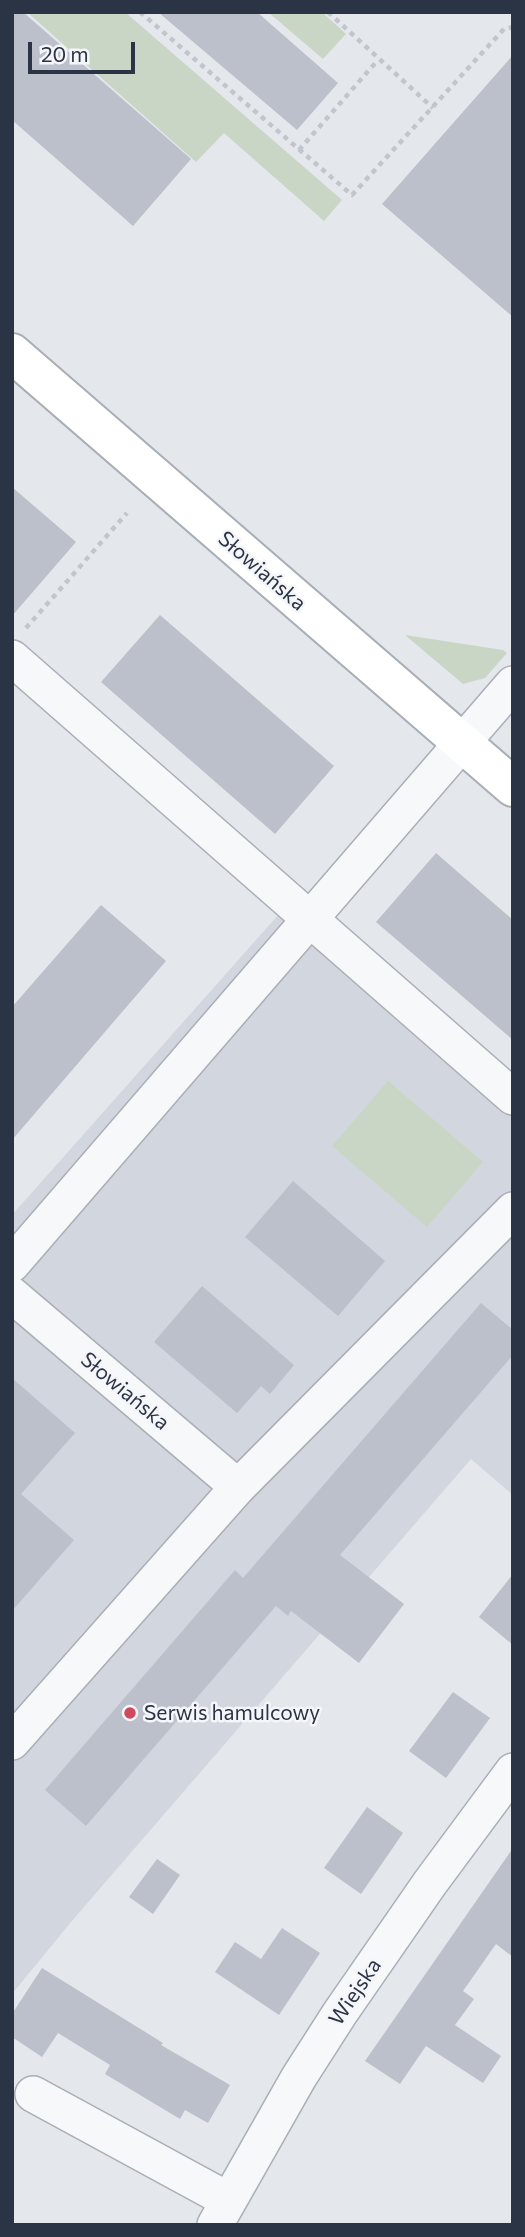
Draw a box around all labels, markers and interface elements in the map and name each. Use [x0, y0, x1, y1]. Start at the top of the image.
scale bar [32, 28, 138, 72]
text: 20 m [41, 41, 89, 66]
street label: Słowiańska [213, 526, 311, 616]
street label: Słowiańska [76, 1347, 174, 1435]
place label: Serwis hamulcowy [144, 1700, 320, 1726]
marker: Serwis hamulcowy [122, 1705, 138, 1721]
street label: Wiejska [324, 1954, 386, 2030]

